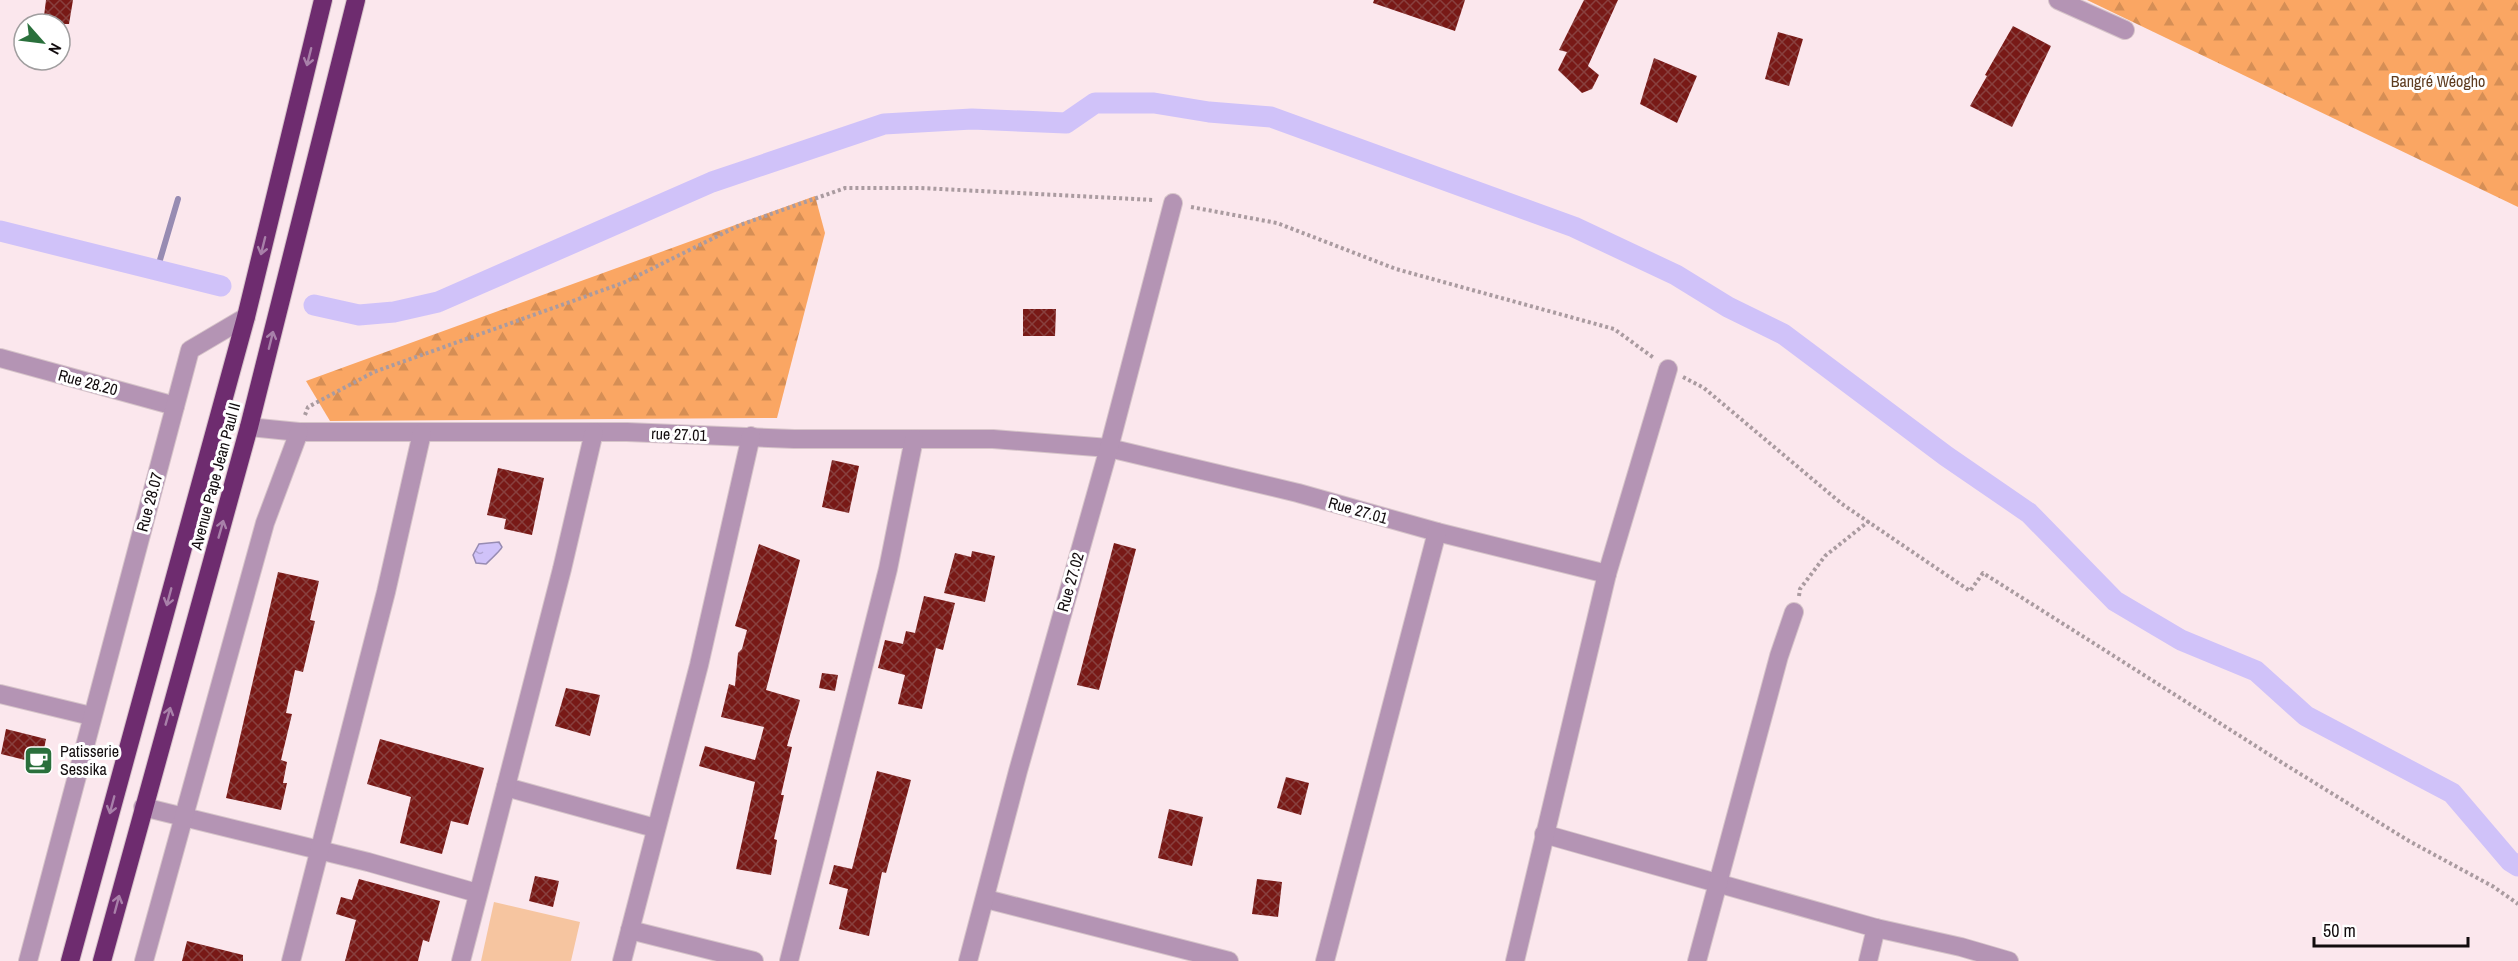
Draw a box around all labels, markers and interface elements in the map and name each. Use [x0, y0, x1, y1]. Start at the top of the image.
north arrow [12, 12, 72, 72]
text: N [43, 40, 67, 58]
one-way arrow [303, 47, 315, 66]
park label: Bangré Wéogho [2391, 70, 2485, 92]
one-way arrow [256, 236, 268, 255]
one-way arrow [266, 331, 277, 350]
street label: Rue 28.20 [56, 364, 120, 400]
street label: Avenue Pape Jean Paul II [185, 400, 245, 553]
street label: rue 27.01 [651, 422, 708, 446]
street label: Rue 28.07 [131, 470, 167, 534]
street label: Rue 27.01 [1326, 491, 1391, 529]
one-way arrow [216, 519, 227, 538]
street label: Rue 27.02 [1051, 550, 1089, 614]
one-way arrow [162, 587, 174, 606]
one-way arrow [163, 707, 175, 726]
place label: Patisserie Sessika [60, 740, 119, 780]
cafe icon: Patisserie Sessika [23, 744, 55, 776]
one-way arrow [106, 795, 117, 814]
one-way arrow [112, 895, 123, 914]
scale bar [2314, 910, 2468, 948]
text: 50 m [2323, 918, 2356, 943]

